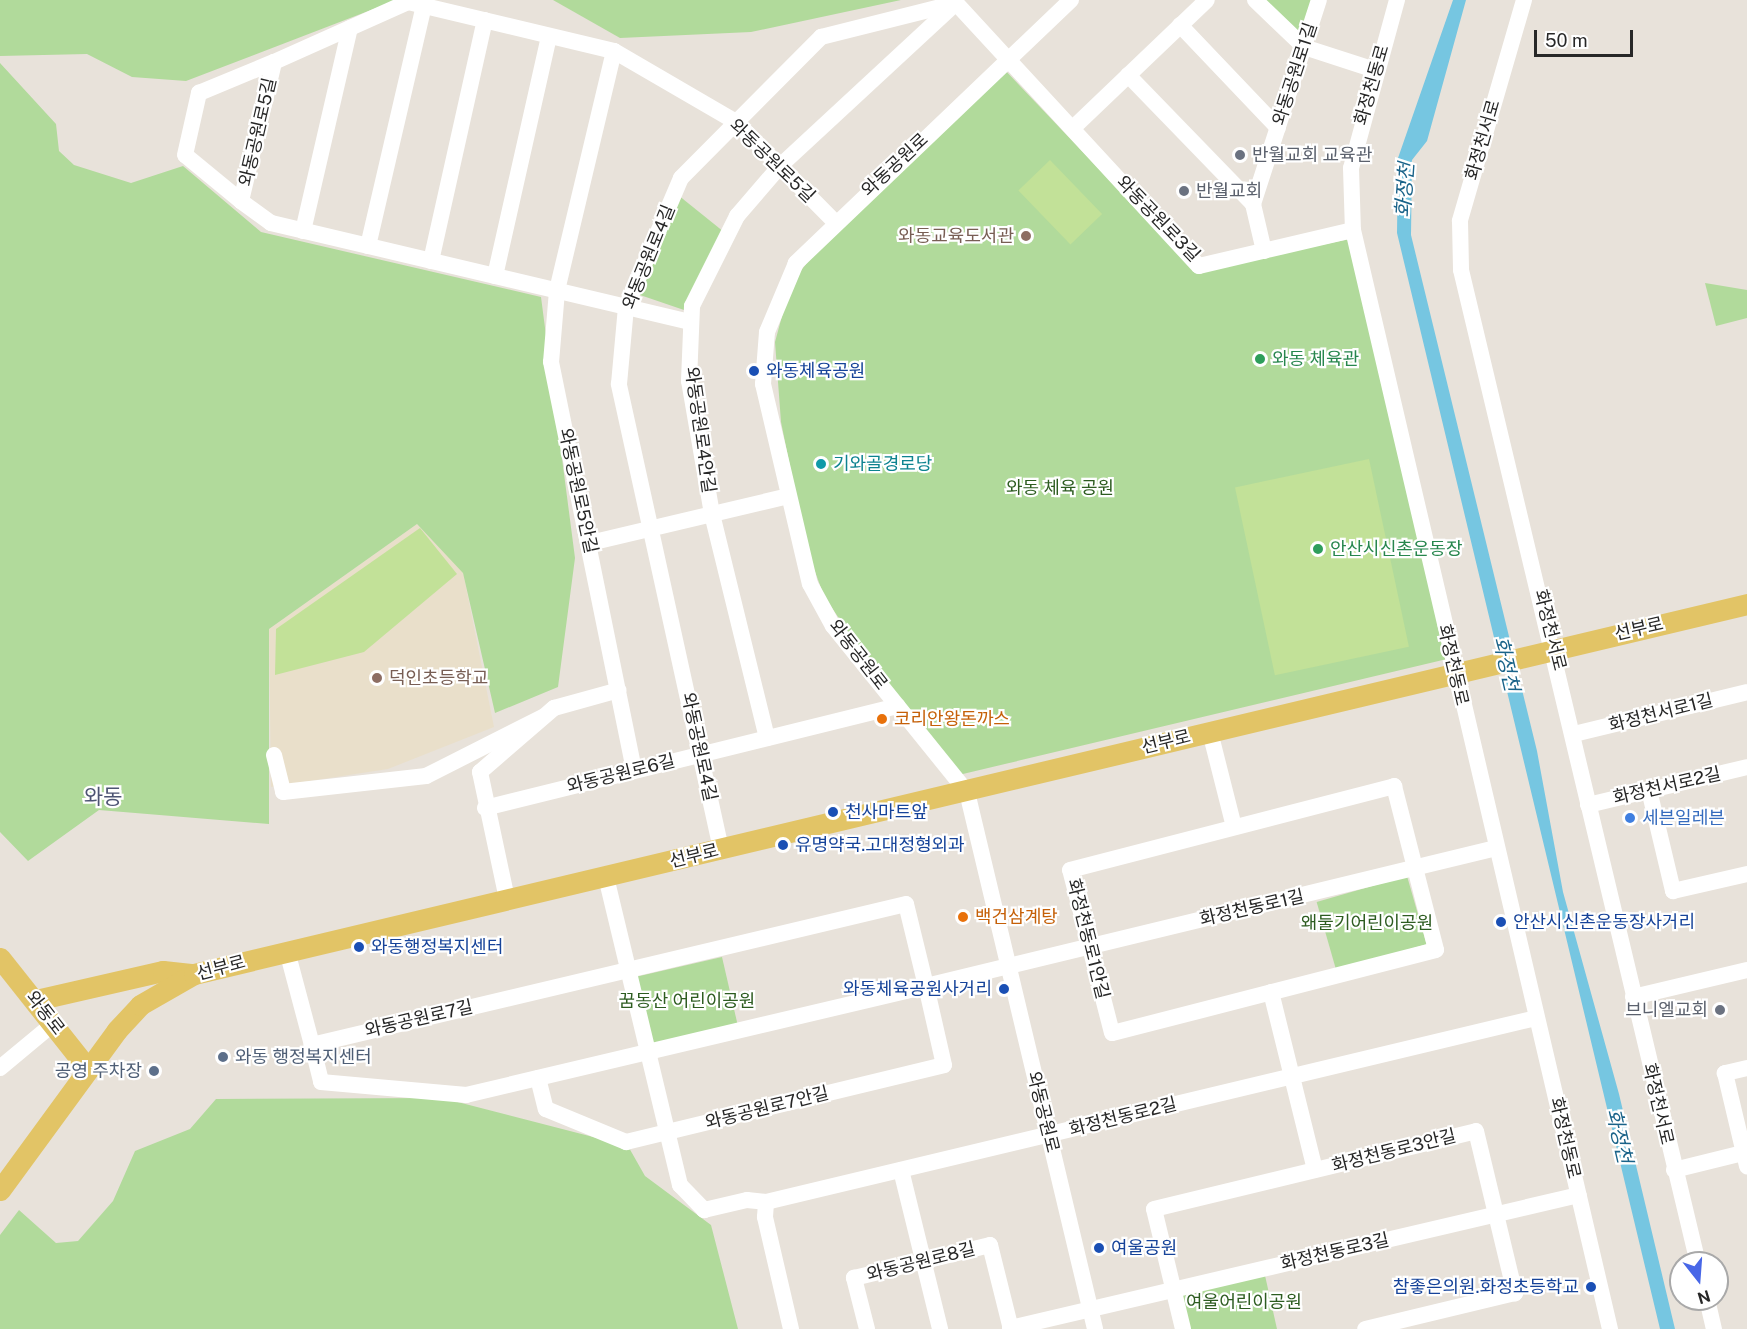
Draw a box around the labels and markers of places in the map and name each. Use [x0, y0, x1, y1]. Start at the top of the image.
place label: 반월교회 교육관 [1252, 144, 1372, 166]
marker: 반월교회 교육관 [1233, 148, 1247, 162]
place label: 반월교회 [1196, 180, 1262, 202]
marker: 반월교회 [1177, 184, 1191, 198]
place label: 와동교육도서관 [898, 225, 1014, 247]
marker: 와동교육도서관 [1019, 229, 1033, 243]
place label: 와동 체육관 [1272, 348, 1359, 370]
marker: 와동 체육관 [1253, 352, 1267, 366]
place label: 와동체육공원 [766, 360, 865, 382]
marker: 와동체육공원 [747, 364, 761, 378]
place label: 기와골경로당 [833, 453, 932, 475]
marker: 기와골경로당 [814, 457, 828, 471]
place label: 안산시신촌운동장 [1330, 538, 1462, 560]
marker: 안산시신촌운동장 [1311, 542, 1325, 556]
place label: 덕인초등학교 [389, 667, 488, 689]
marker: 덕인초등학교 [370, 671, 384, 685]
place label: 코리안왕돈까스 [894, 708, 1010, 730]
marker: 코리안왕돈까스 [875, 712, 889, 726]
place label: 천사마트앞 [845, 801, 928, 823]
marker: 천사마트앞 [826, 805, 840, 819]
place label: 세븐일레븐 [1642, 807, 1725, 829]
marker: 세븐일레븐 [1623, 811, 1637, 825]
place label: 유명약국.고대정형외과 [795, 834, 965, 856]
marker: 유명약국.고대정형외과 [776, 838, 790, 852]
place label: 백건삼계탕 [975, 906, 1058, 928]
marker: 백건삼계탕 [956, 910, 970, 924]
place label: 안산시신촌운동장사거리 [1513, 911, 1695, 933]
marker: 안산시신촌운동장사거리 [1494, 915, 1508, 929]
place label: 와동행정복지센터 [371, 936, 503, 958]
marker: 와동행정복지센터 [352, 940, 366, 954]
place label: 와동체육공원사거리 [843, 978, 992, 1000]
marker: 와동체육공원사거리 [997, 982, 1011, 996]
place label: 브니엘교회 [1625, 999, 1708, 1021]
marker: 브니엘교회 [1713, 1003, 1727, 1017]
place label: 와동 행정복지센터 [235, 1046, 372, 1068]
marker: 와동 행정복지센터 [216, 1050, 230, 1064]
place label: 공영 주차장 [55, 1060, 142, 1082]
marker: 공영 주차장 [147, 1064, 161, 1078]
place label: 여울공원 [1111, 1237, 1177, 1259]
marker: 여울공원 [1092, 1241, 1106, 1255]
place label: 참좋은의원.화정초등학교 [1393, 1276, 1579, 1298]
marker: 참좋은의원.화정초등학교 [1584, 1280, 1598, 1294]

